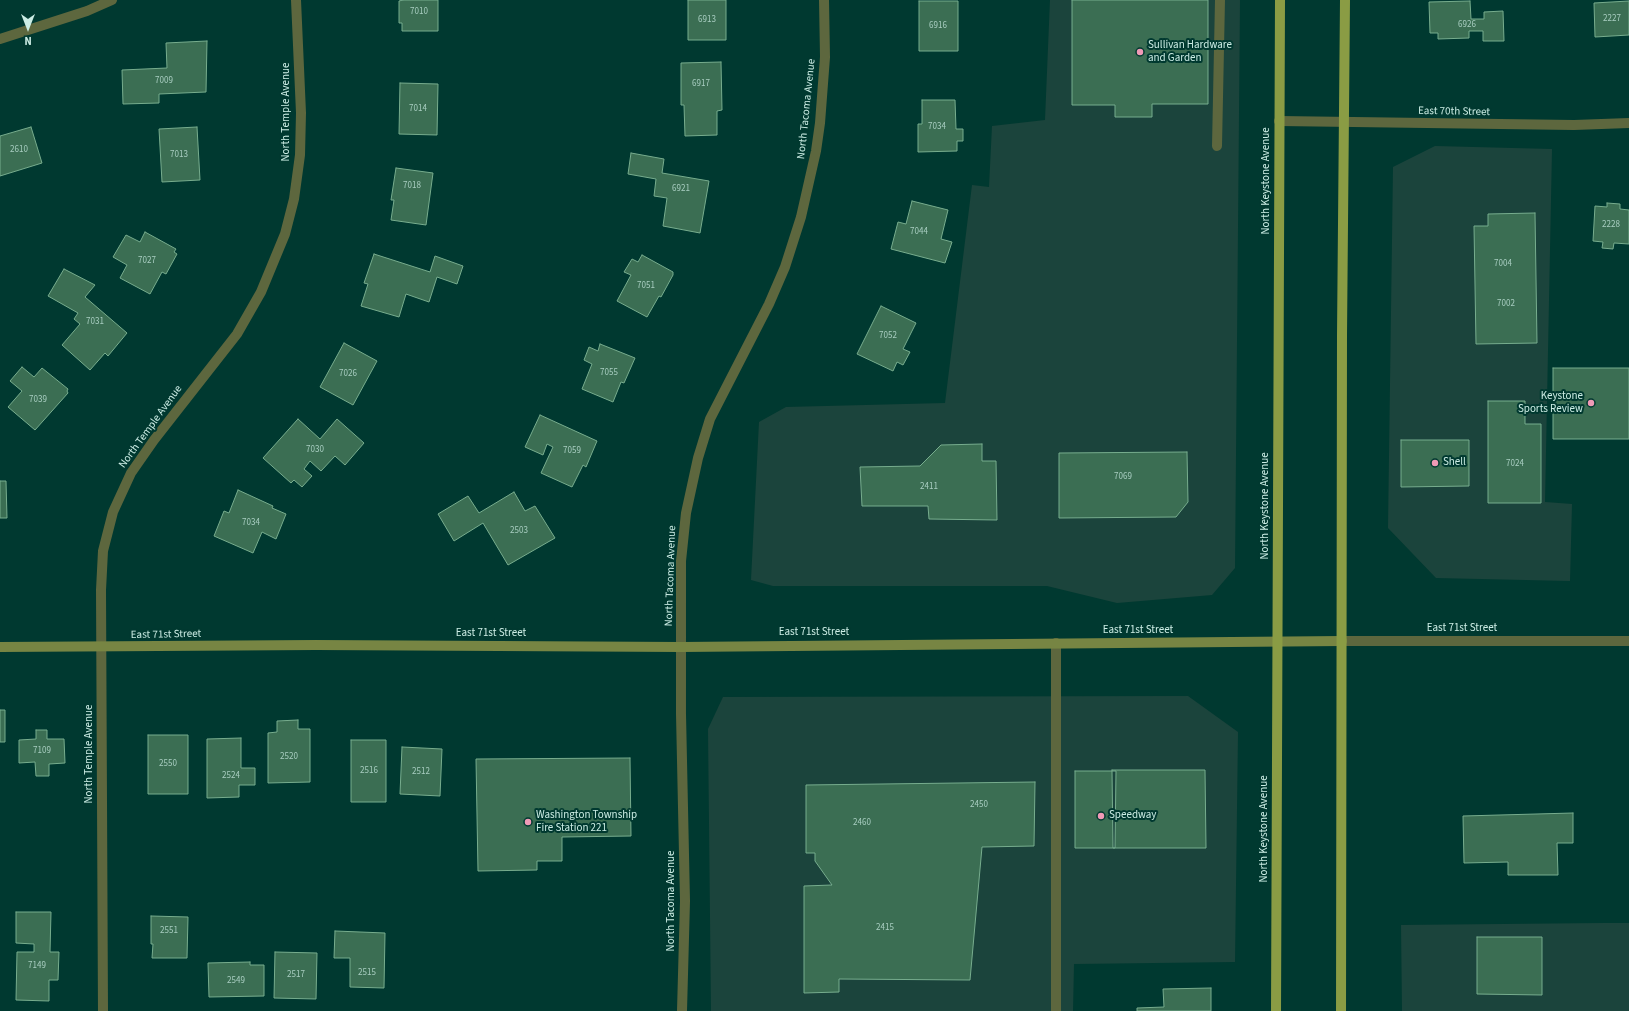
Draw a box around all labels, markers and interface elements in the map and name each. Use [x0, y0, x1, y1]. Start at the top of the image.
house number: 7010 [410, 7, 428, 17]
north arrow [8, 8, 48, 48]
house number: 2227 [1603, 14, 1621, 24]
house number: 6913 [698, 15, 716, 25]
house number: 6926 [1458, 20, 1476, 30]
house number: 6916 [929, 21, 947, 31]
text: N [24, 33, 32, 48]
place label: Sullivan Hardware and Garden [1148, 39, 1232, 65]
marker: Sullivan Hardware and Garden [1135, 47, 1145, 57]
street label: North Tacoma Avenue [795, 58, 819, 160]
street label: North Temple Avenue [280, 62, 294, 162]
house number: 7009 [155, 76, 173, 86]
house number: 6917 [692, 79, 710, 89]
house number: 7014 [409, 104, 427, 114]
street label: East 70th Street [1418, 105, 1490, 119]
house number: 7034 [928, 122, 946, 132]
street label: North Keystone Avenue [1260, 127, 1274, 235]
house number: 2610 [10, 145, 28, 155]
house number: 7013 [170, 150, 188, 160]
house number: 7018 [403, 181, 421, 191]
house number: 6921 [672, 184, 690, 194]
house number: 2228 [1602, 220, 1620, 230]
house number: 7044 [910, 227, 928, 237]
house number: 7027 [138, 256, 156, 266]
house number: 7004 [1494, 259, 1512, 269]
house number: 7051 [637, 281, 655, 291]
house number: 7002 [1497, 299, 1515, 309]
house number: 7031 [86, 317, 104, 327]
house number: 7052 [879, 331, 897, 341]
house number: 7055 [600, 368, 618, 378]
house number: 7026 [339, 369, 357, 379]
street label: North Temple Avenue [117, 383, 185, 471]
place label: Keystone Sports Review [1518, 390, 1583, 416]
house number: 7039 [29, 395, 47, 405]
marker: Keystone Sports Review [1586, 398, 1596, 408]
house number: 7030 [306, 445, 324, 455]
house number: 7059 [563, 446, 581, 456]
street label: North Keystone Avenue [1259, 452, 1273, 560]
place label: Shell [1443, 456, 1466, 470]
marker: Shell [1430, 458, 1440, 468]
house number: 7024 [1506, 459, 1524, 469]
house number: 7069 [1114, 472, 1132, 482]
house number: 2411 [920, 482, 938, 492]
house number: 7034 [242, 518, 260, 528]
street label: North Tacoma Avenue [663, 525, 679, 627]
house number: 2503 [510, 526, 528, 536]
street label: East 71st Street [1427, 622, 1497, 636]
street label: East 71st Street [1103, 624, 1173, 638]
street label: East 71st Street [779, 626, 849, 640]
street label: East 71st Street [456, 627, 526, 641]
street label: East 71st Street [131, 628, 201, 642]
street label: North Temple Avenue [83, 704, 97, 804]
house number: 7109 [33, 746, 51, 756]
house number: 2520 [280, 752, 298, 762]
house number: 2550 [159, 759, 177, 769]
house number: 2516 [360, 766, 378, 776]
house number: 2512 [412, 767, 430, 777]
house number: 2524 [222, 771, 240, 781]
street label: North Keystone Avenue [1258, 775, 1272, 883]
house number: 2450 [970, 800, 988, 810]
place label: Washington Township Fire Station 221 [536, 809, 637, 835]
place label: Speedway [1109, 809, 1156, 823]
marker: Speedway [1096, 811, 1106, 821]
marker: Washington Township Fire Station 221 [523, 817, 533, 827]
house number: 2460 [853, 818, 871, 828]
street label: North Tacoma Avenue [665, 851, 679, 951]
house number: 2415 [876, 923, 894, 933]
house number: 2551 [160, 926, 178, 936]
house number: 7149 [28, 961, 46, 971]
house number: 2515 [358, 968, 376, 978]
house number: 2517 [287, 970, 305, 980]
house number: 2549 [227, 976, 245, 986]

